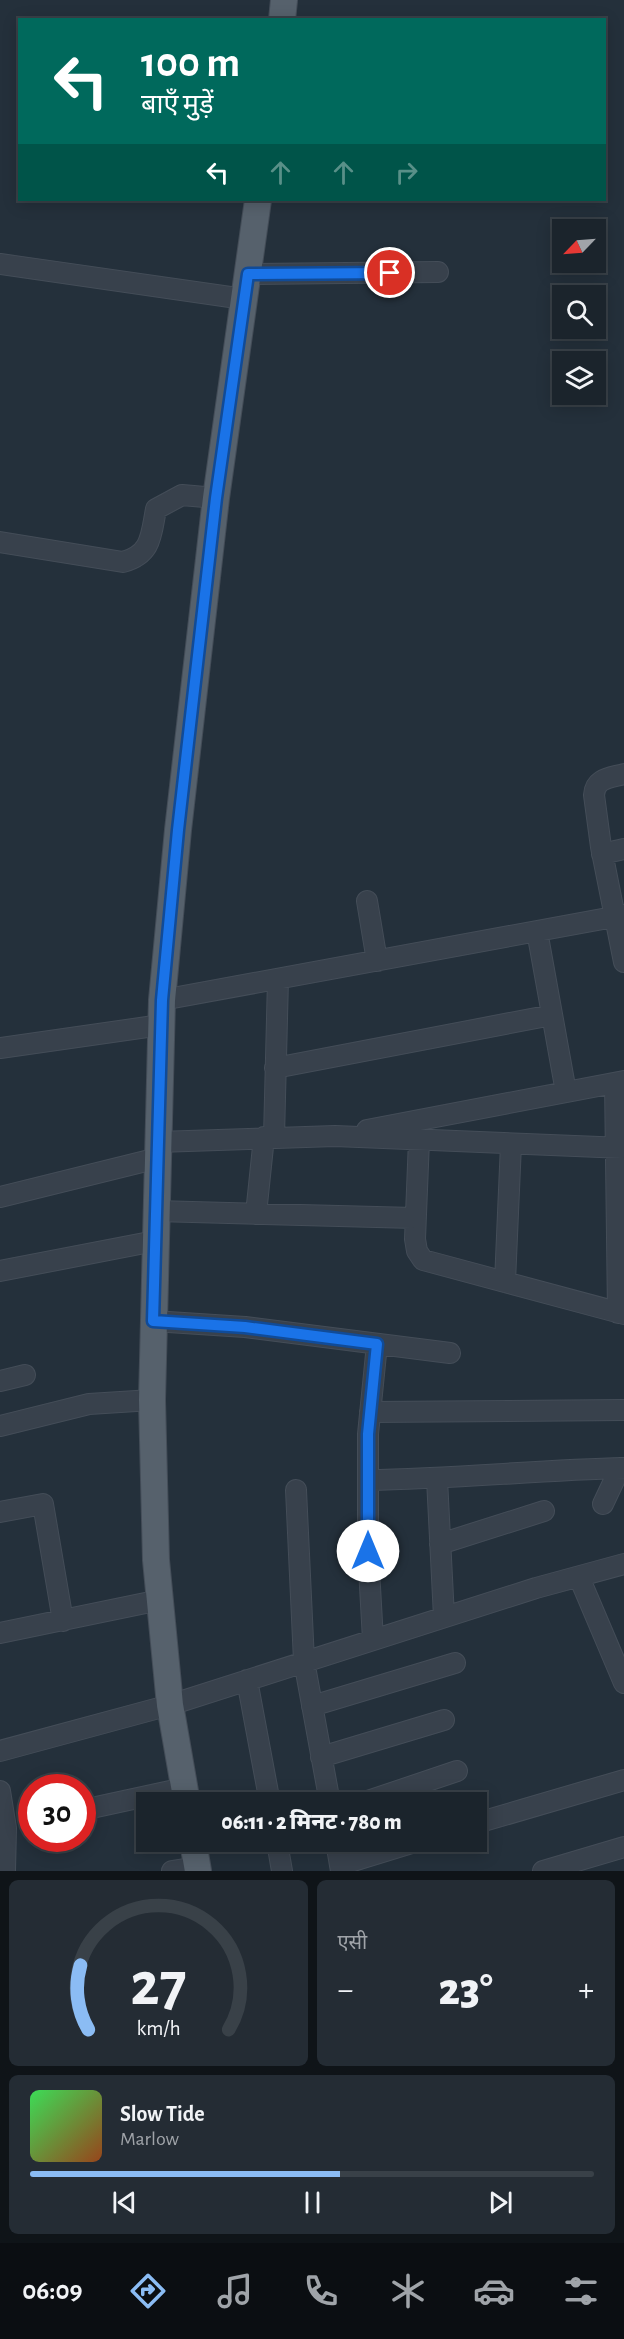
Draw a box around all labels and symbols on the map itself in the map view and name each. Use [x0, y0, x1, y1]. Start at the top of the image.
north arrow [552, 219, 606, 273]
pin [364, 247, 415, 298]
position arrow [336, 1519, 400, 1583]
speed limit sign: 30 [18, 1774, 96, 1852]

